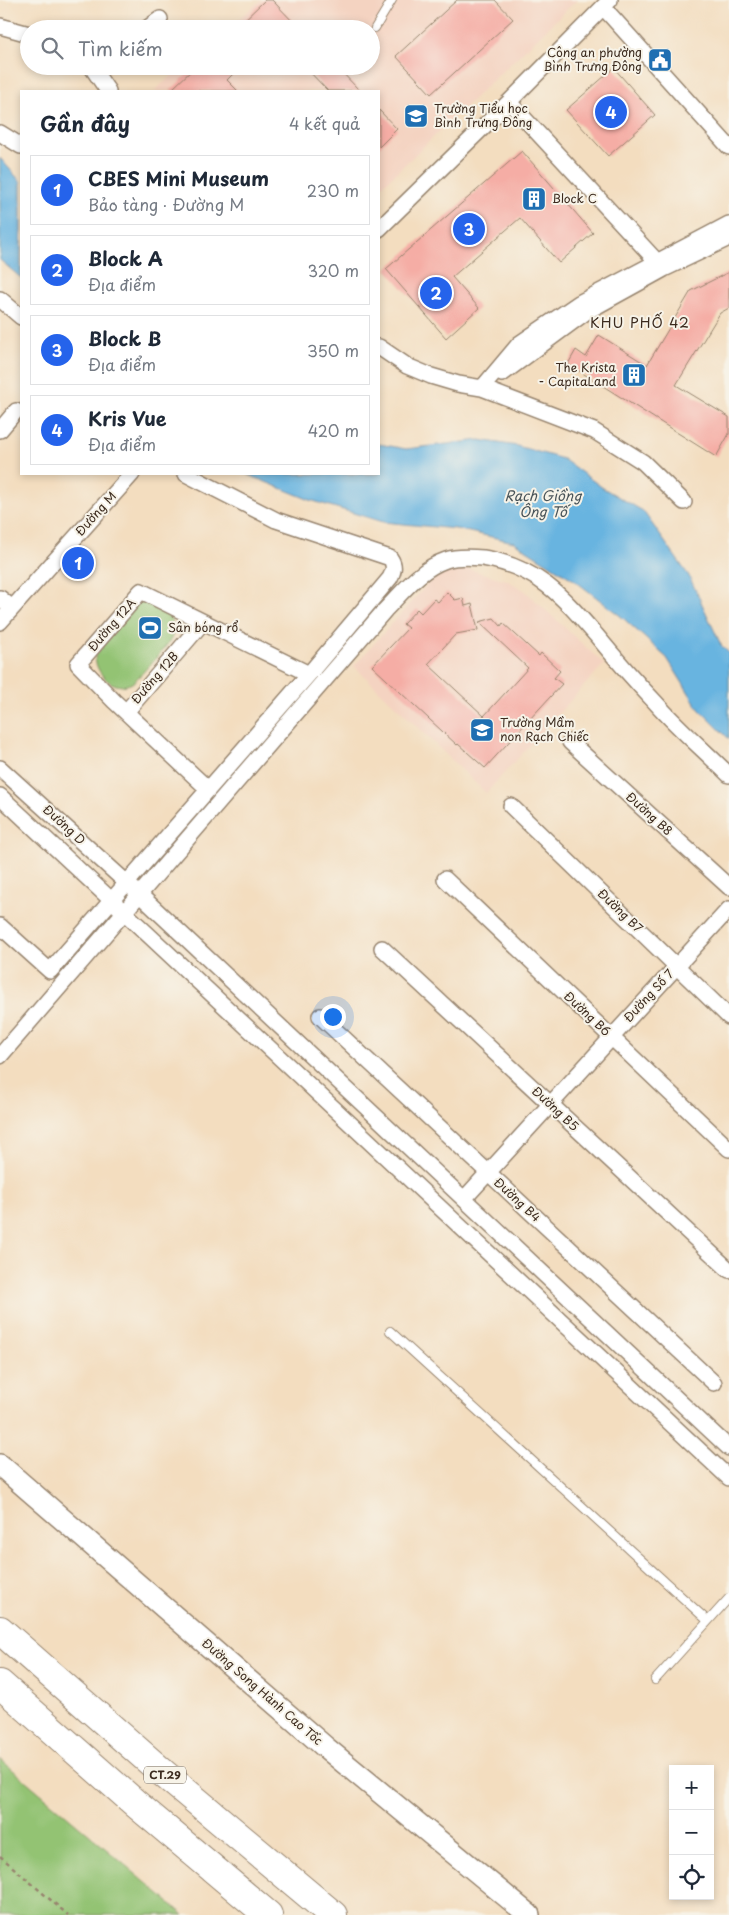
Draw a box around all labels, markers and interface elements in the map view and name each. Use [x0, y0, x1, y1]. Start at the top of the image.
search box [20, 20, 380, 75]
icon: search [38, 34, 66, 62]
text: Tìm kiếm [78, 34, 163, 62]
place label: Công an phường Bình Trưng Đông [544, 43, 642, 75]
public building icon: Công an phường Bình Trưng Đông [647, 47, 673, 73]
pin: 4 [595, 93, 627, 131]
place label: Trường Tiểu học Bình Trưng Đông [434, 99, 533, 131]
school or university icon: Trường Tiểu học Bình Trưng Đông [403, 103, 429, 129]
text: Gần đây [40, 107, 130, 139]
text: 4 kết quả [289, 111, 360, 135]
text: CBES Mini Museum [88, 164, 269, 192]
text: 1 [53, 178, 61, 202]
text: 230 m [307, 178, 359, 202]
building icon: Block C [521, 186, 547, 212]
place label: Block C [552, 189, 597, 207]
text: Bảo tàng · Đường M [88, 192, 244, 216]
pin: 3 [453, 210, 485, 248]
text: Block A [88, 244, 163, 272]
text: 2 [51, 258, 63, 282]
text: 320 m [308, 258, 359, 282]
text: Địa điểm [88, 272, 156, 296]
pin: 2 [420, 274, 452, 312]
district label: KHU PHỐ 42 [590, 312, 690, 333]
text: Block B [88, 324, 161, 352]
text: 3 [52, 338, 62, 362]
text: 350 m [307, 338, 359, 362]
text: Địa điểm [88, 352, 156, 376]
place label: The Krista - CapitaLand [539, 358, 617, 390]
building icon: The Krista - CapitaLand [621, 362, 647, 388]
text: Kris Vue [88, 404, 167, 432]
text: 4 [52, 418, 62, 442]
text: 420 m [308, 418, 359, 442]
text: Địa điểm [88, 432, 156, 456]
water label: Rạch Giồng Ông Tố [505, 485, 583, 522]
street label: Đường M [71, 487, 120, 539]
pin: 1 [62, 544, 94, 582]
street label: Đường 12A [83, 594, 139, 655]
sports icon: Sân bóng rổ [137, 615, 163, 641]
place label: Sân bóng rổ [168, 618, 239, 636]
street label: Đường 12B [126, 647, 182, 707]
place label: Trường Mầm non Rạch Chiếc [500, 713, 589, 745]
school or university icon: Trường Mầm non Rạch Chiếc [469, 717, 495, 743]
street label: Đường B8 [622, 787, 677, 839]
street label: Đường D [39, 800, 90, 848]
street label: Đường B7 [594, 884, 647, 937]
street label: Đường Số 7 [619, 965, 678, 1026]
street label: Đường B6 [560, 987, 615, 1040]
your location [320, 1004, 346, 1030]
street label: Đường B5 [528, 1082, 583, 1135]
street label: Đường B4 [490, 1173, 545, 1226]
street label: Đường Song Hành Cao Tốc [198, 1634, 327, 1749]
map controls [669, 1765, 714, 1900]
button: + [669, 1765, 714, 1810]
road number: CT.29 [144, 1766, 186, 1784]
button: − [669, 1810, 714, 1855]
button: locate [669, 1855, 714, 1900]

